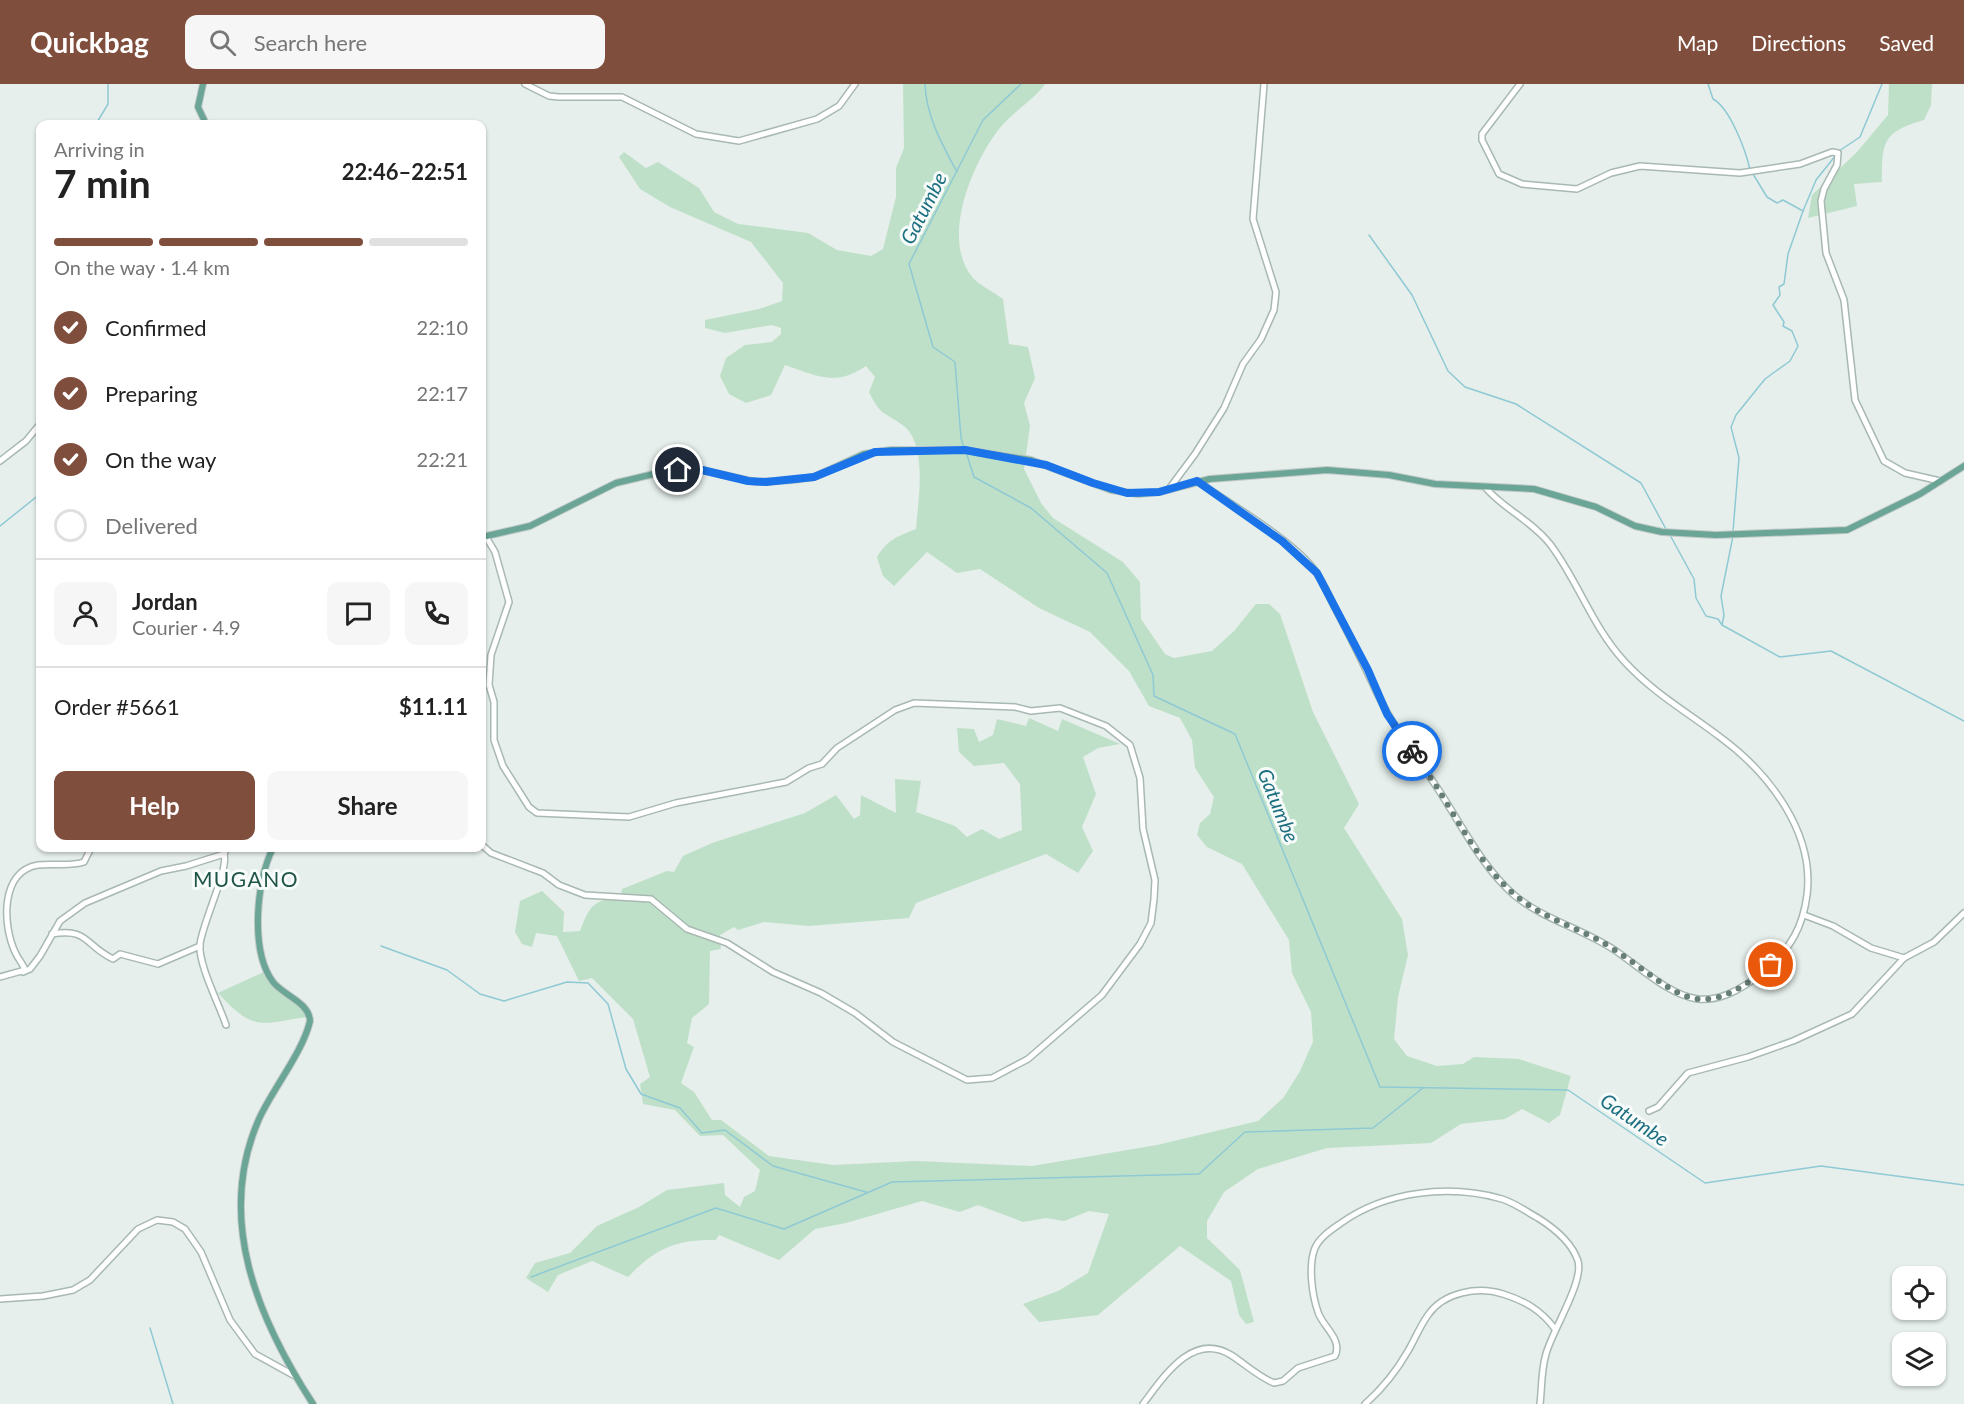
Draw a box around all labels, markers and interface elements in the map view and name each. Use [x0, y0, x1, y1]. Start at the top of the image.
search box [185, 15, 605, 69]
text: Quickbag [30, 25, 149, 59]
icon: search [206, 26, 239, 59]
text: Search here [254, 29, 367, 56]
text: Map [1677, 30, 1718, 55]
text: Directions [1751, 30, 1846, 55]
text: Saved [1879, 30, 1934, 55]
text: Arriving in [54, 137, 145, 161]
text: 22:46–22:51 [342, 158, 468, 185]
text: 7 min [54, 160, 151, 206]
water label: Gatumbe [895, 168, 951, 248]
text: On the way · 1.4 km [54, 255, 230, 279]
icon: check [54, 311, 87, 344]
text: Confirmed [105, 314, 207, 341]
text: 22:10 [417, 315, 468, 339]
icon: check [54, 377, 87, 410]
text: Preparing [105, 380, 197, 407]
text: 22:17 [417, 381, 468, 405]
icon: check [54, 443, 87, 476]
pin [652, 444, 703, 495]
text: On the way [105, 446, 216, 473]
text: 22:21 [417, 447, 468, 471]
icon: home [661, 453, 694, 486]
text: Delivered [105, 512, 198, 539]
button: person [54, 582, 117, 645]
button: chat [327, 582, 390, 645]
button: phone [405, 582, 468, 645]
text: Jordan [132, 588, 198, 615]
text: Courier · 4.9 [132, 615, 241, 639]
text: Order #5661 [54, 693, 180, 720]
text: $11.11 [399, 693, 468, 720]
courier [1382, 721, 1442, 781]
icon: bike [1396, 735, 1429, 768]
water label: Gatumbe [1253, 765, 1305, 845]
button: Help [54, 771, 255, 840]
button: Share [267, 771, 468, 840]
district label: MUGANO [193, 866, 299, 891]
pin [1745, 939, 1796, 990]
icon: bag [1754, 948, 1787, 981]
water label: Gatumbe [1596, 1087, 1674, 1151]
map controls [1892, 1266, 1946, 1386]
button: locate [1892, 1266, 1946, 1320]
button: layers [1892, 1332, 1946, 1386]

